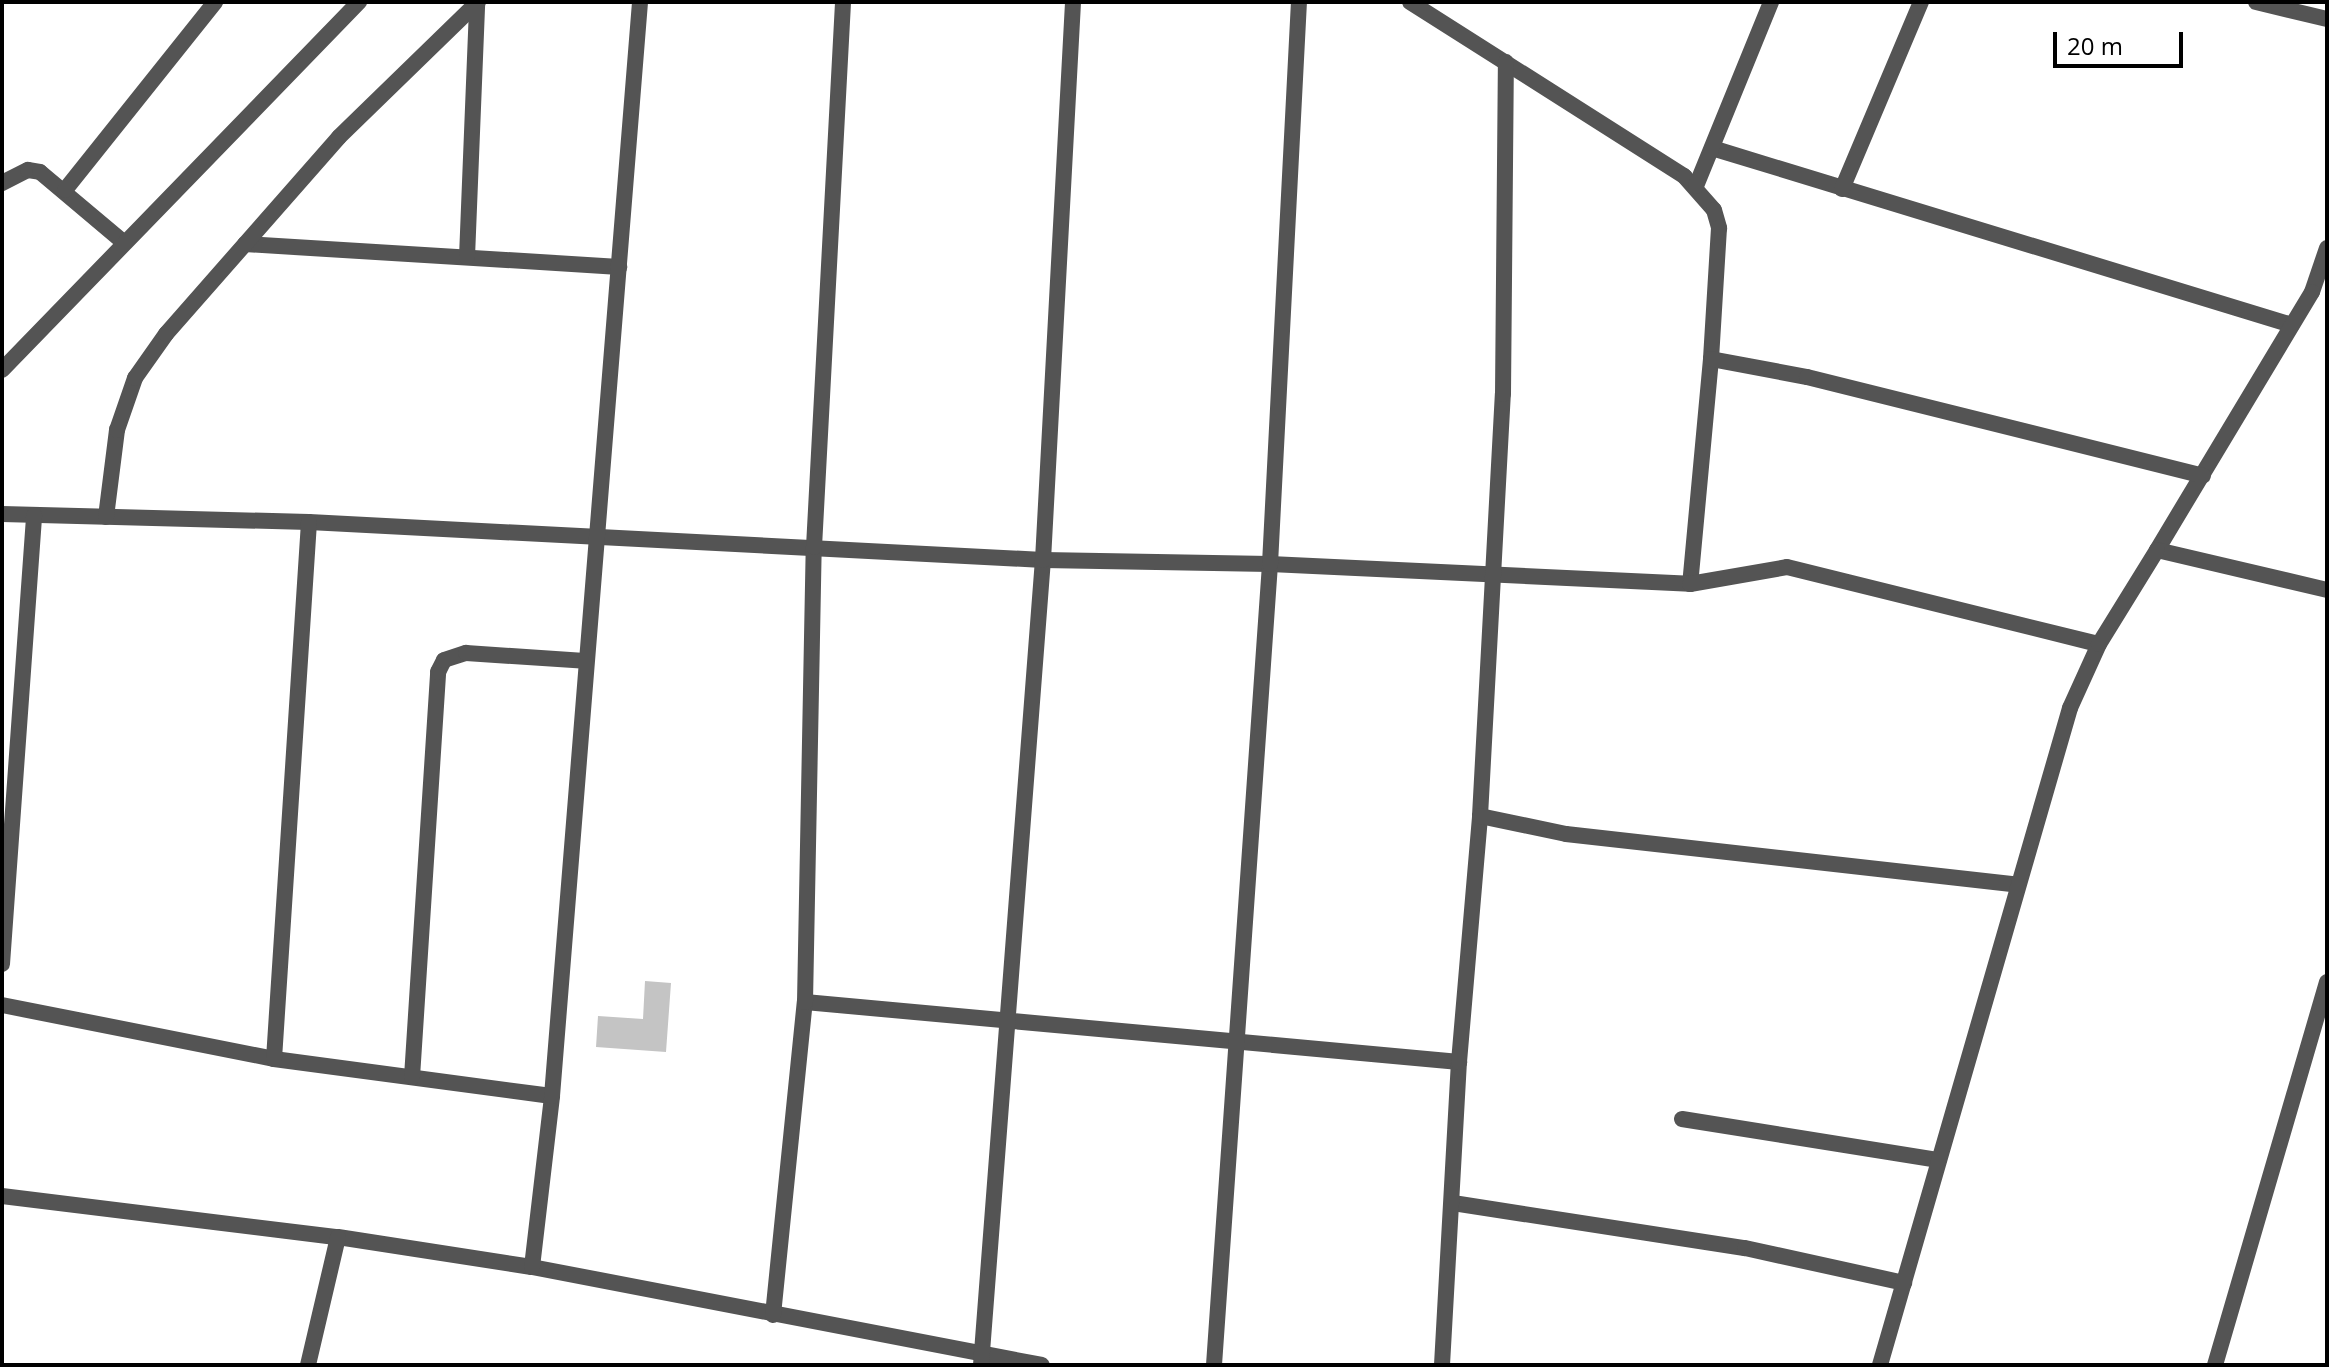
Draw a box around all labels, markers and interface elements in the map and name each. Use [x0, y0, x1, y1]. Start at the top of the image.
scale bar [2057, 16, 2187, 66]
text: 20 m [2067, 29, 2123, 62]

